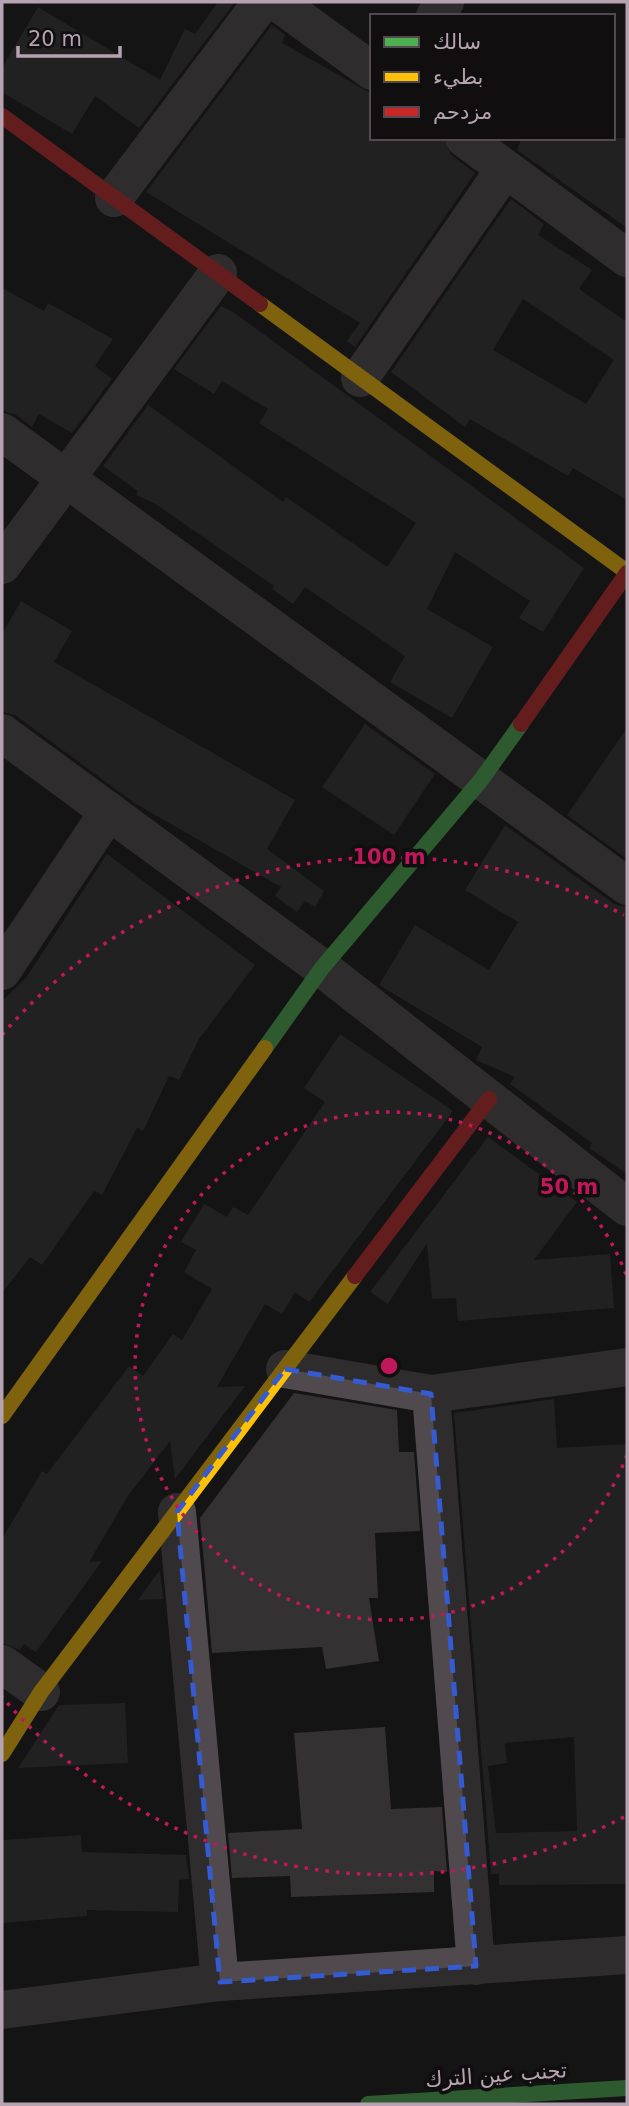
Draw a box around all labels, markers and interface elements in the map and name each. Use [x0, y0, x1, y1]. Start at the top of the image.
scale bar [18, 14, 119, 58]
legend [370, 14, 615, 140]
text: 20 m [28, 27, 82, 51]
text: سالك [433, 30, 481, 54]
text: بطيء [433, 65, 483, 89]
text: مزدحم [433, 100, 492, 125]
text: 100 m [352, 845, 426, 869]
text: 50 m [540, 1175, 598, 1199]
centre of rings [377, 1354, 401, 1378]
street label: تجنب عين الترك [424, 2058, 568, 2092]

